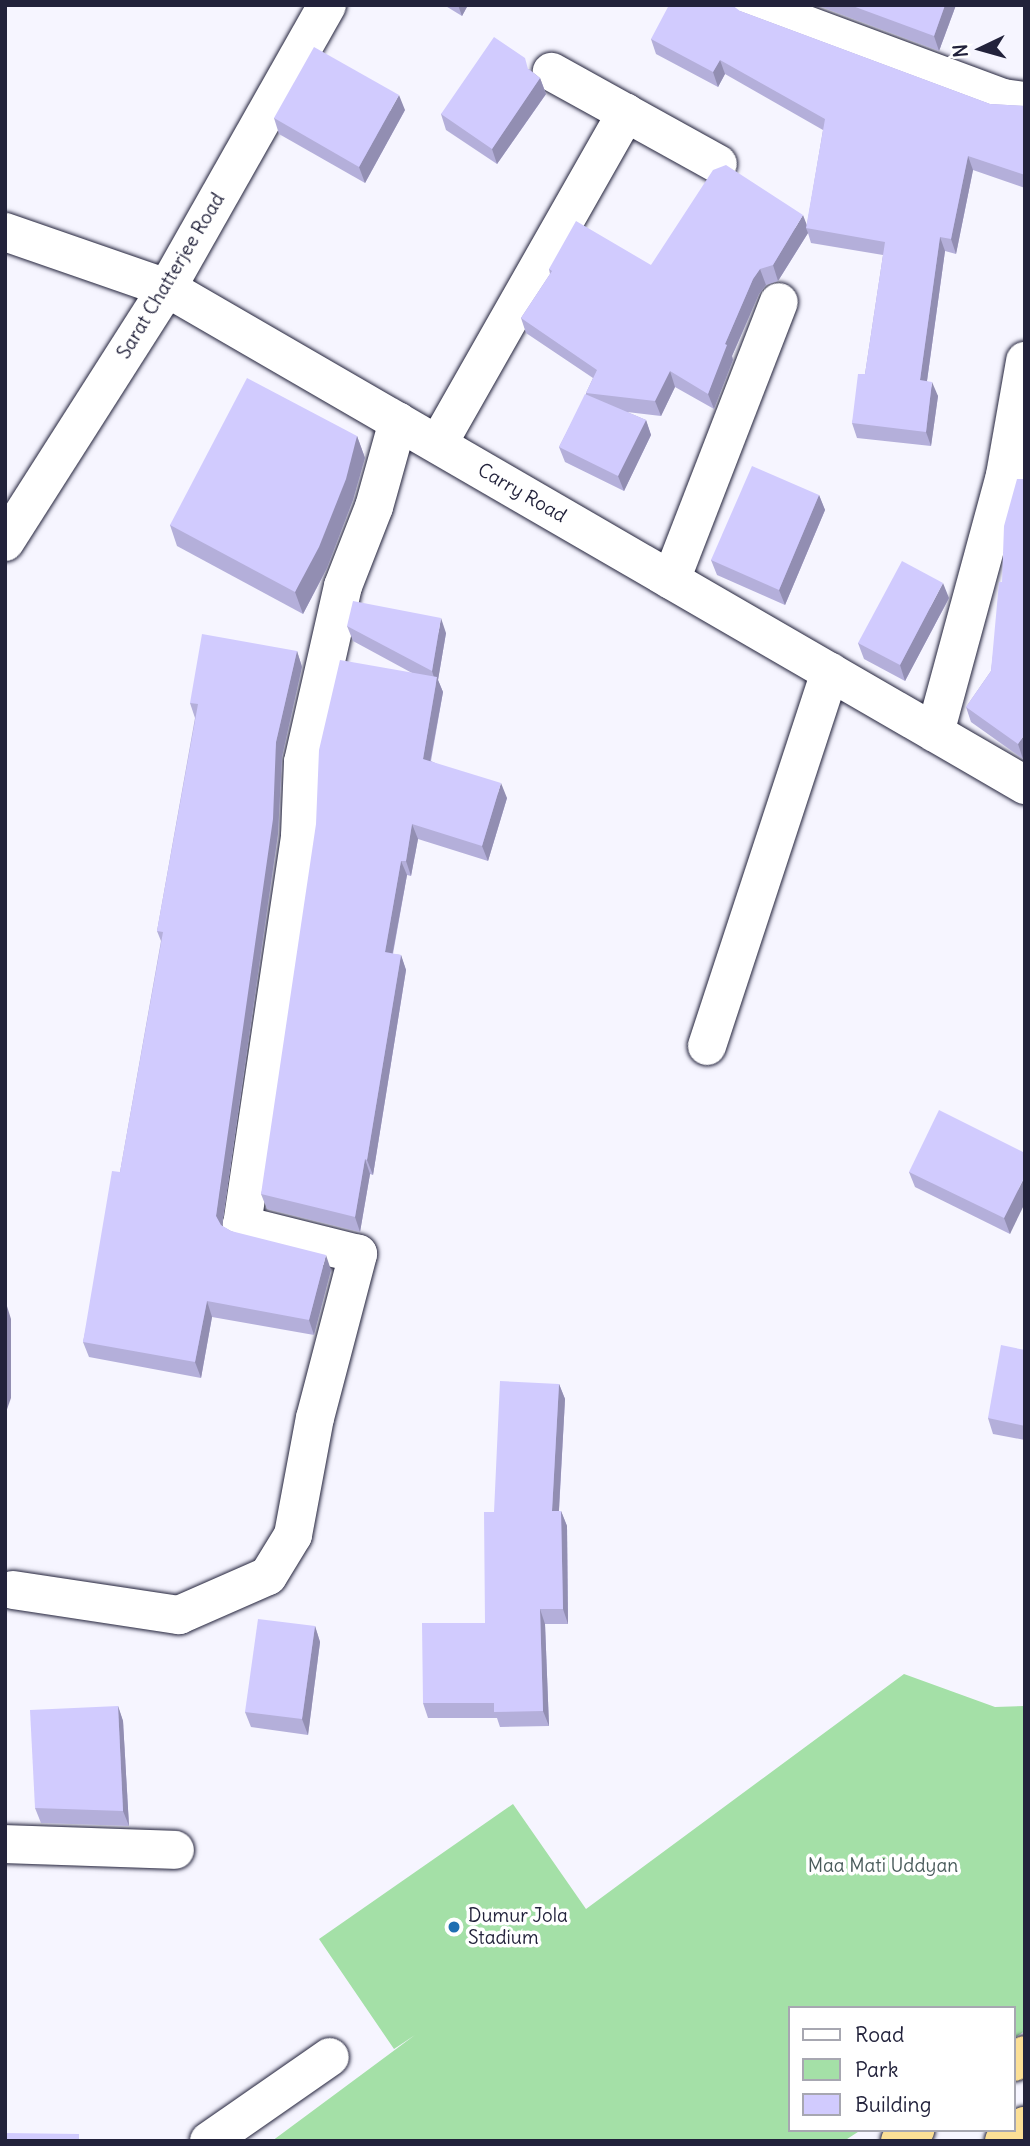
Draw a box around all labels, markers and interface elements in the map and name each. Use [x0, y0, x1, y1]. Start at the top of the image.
north arrow [946, 14, 1016, 84]
text: N [948, 43, 973, 58]
street label: Sarat Chatterjee Road [112, 189, 230, 363]
street label: Carry Road [474, 458, 570, 528]
park label: Maa Mati Uddyan [808, 1855, 958, 1877]
place label: Dumur Jola Stadium [468, 1905, 568, 1949]
marker: Dumur Jola Stadium [446, 1919, 462, 1935]
legend [788, 2006, 1016, 2132]
text: Road [855, 2021, 904, 2048]
text: Park [855, 2056, 898, 2083]
text: Building [855, 2091, 931, 2118]

